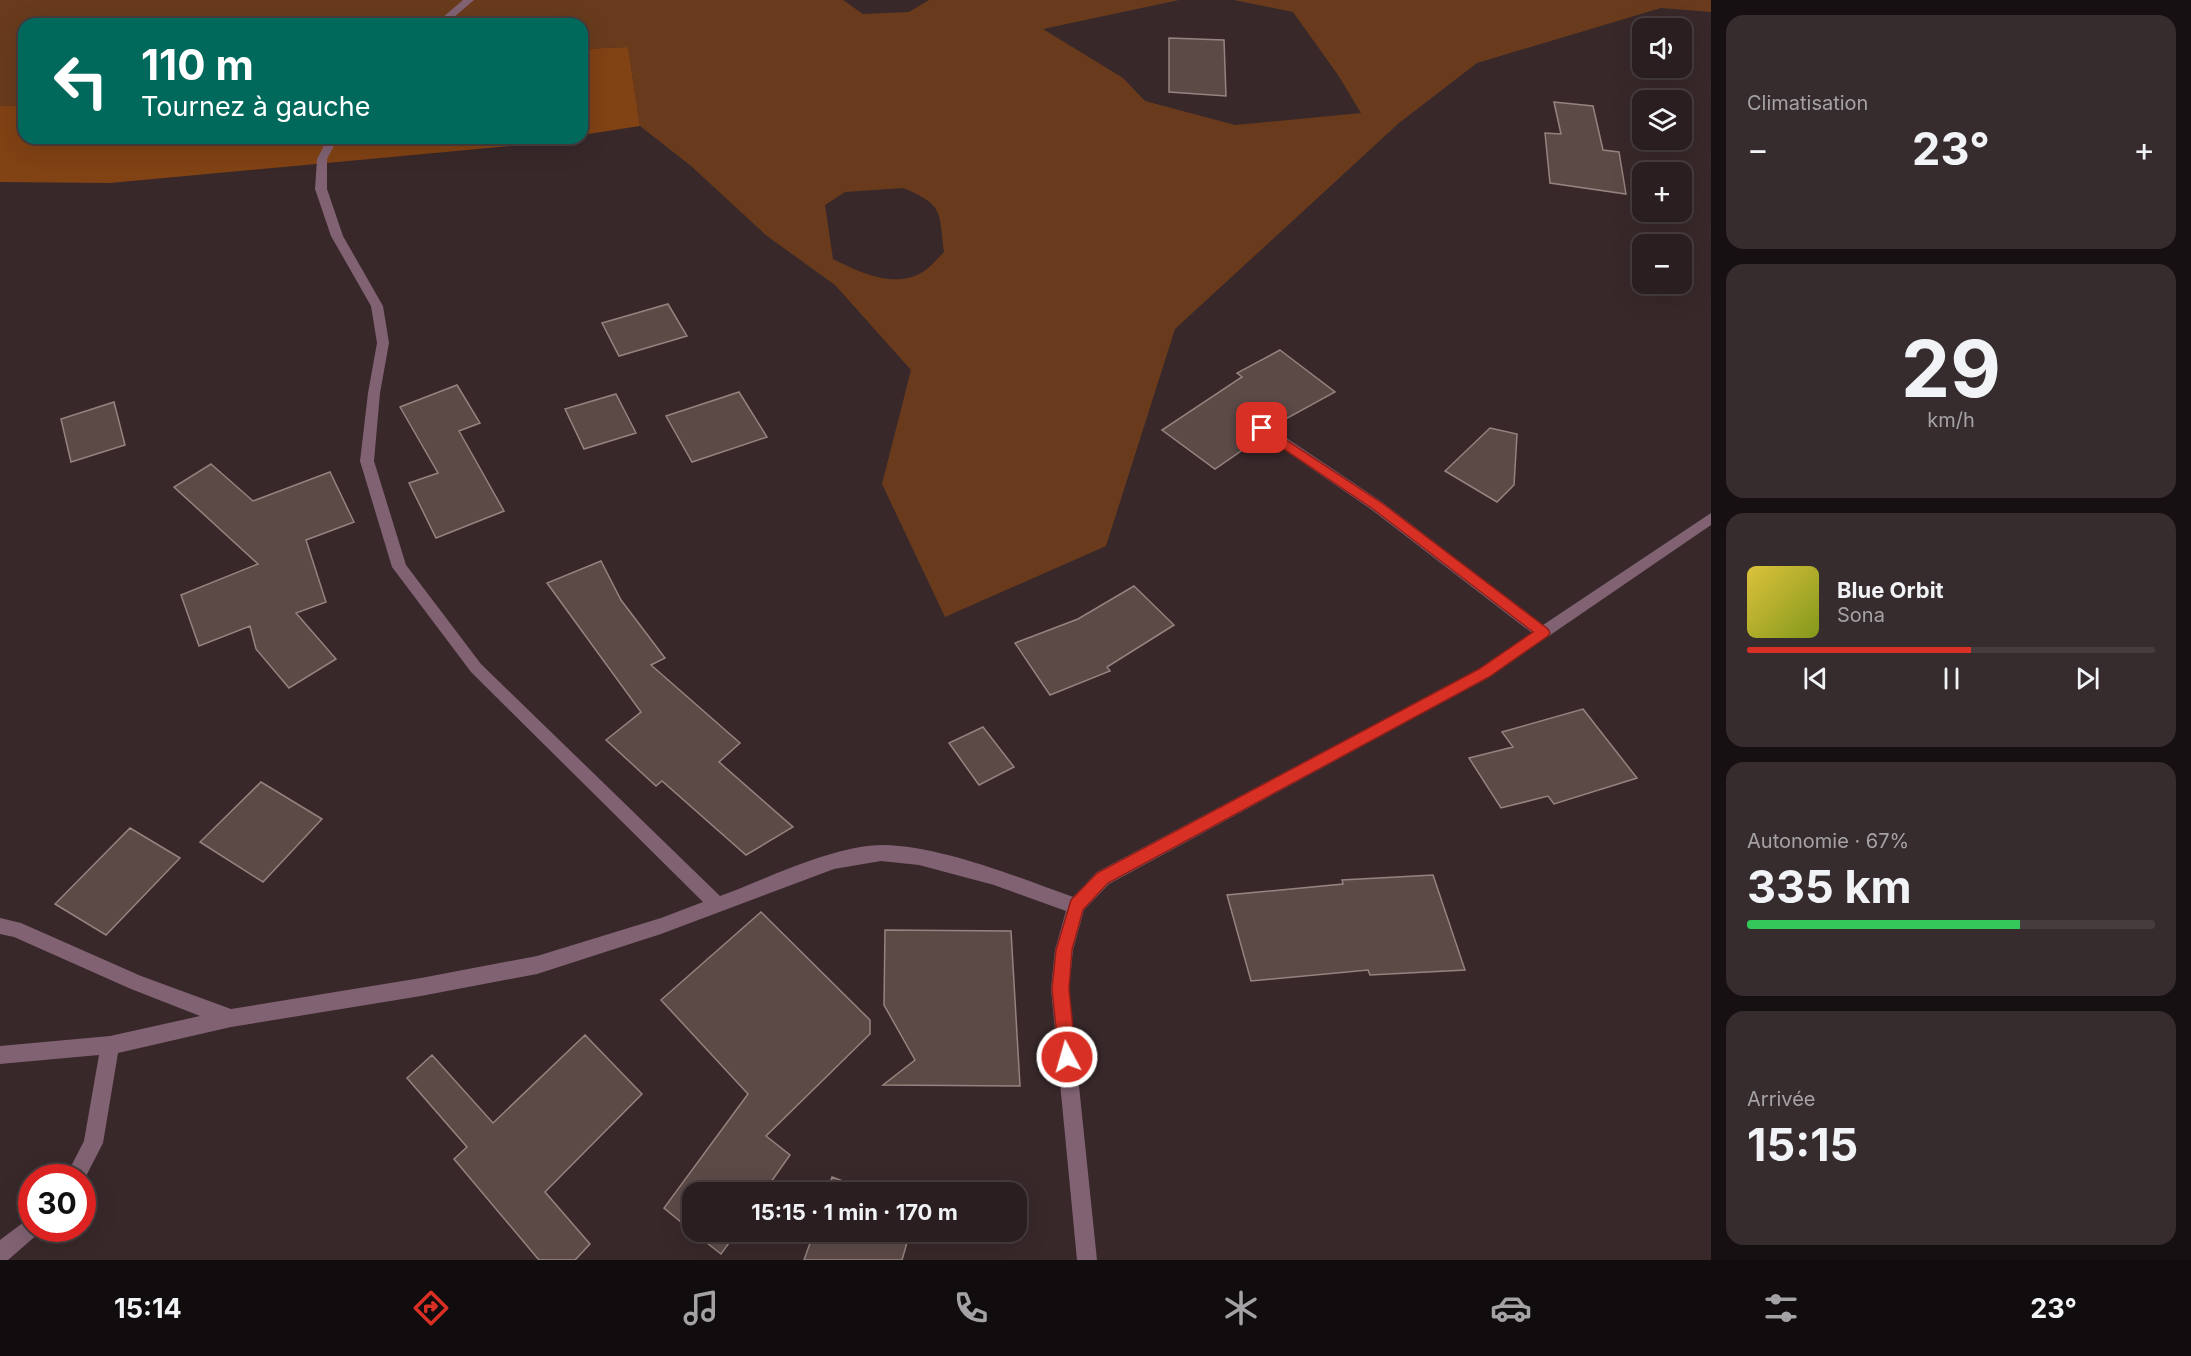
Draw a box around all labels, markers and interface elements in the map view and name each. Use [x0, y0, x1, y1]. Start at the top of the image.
map controls [1632, 18, 1692, 294]
button: sound [1632, 18, 1692, 78]
text: 110 m [141, 39, 254, 90]
icon: left [42, 42, 120, 120]
text: Tournez à gauche [141, 90, 370, 123]
button: layers [1632, 90, 1692, 150]
text: Climatisation [1747, 91, 1868, 115]
text: 23° [1912, 121, 1990, 176]
text: − [1747, 129, 1769, 169]
text: + [2133, 129, 2155, 169]
button: + [1632, 162, 1692, 222]
button: − [1632, 234, 1692, 294]
text: 29 [1901, 321, 2001, 416]
pin [1236, 402, 1287, 453]
text: km/h [1927, 408, 1975, 432]
icon: arrive [1245, 411, 1278, 444]
text: Blue Orbit [1837, 577, 1944, 603]
text: Sona [1837, 603, 1885, 627]
icon: previous [1799, 662, 1832, 695]
icon: pause [1935, 662, 1968, 695]
icon: next [2071, 662, 2104, 695]
text: Autonomie · 67% [1747, 829, 1909, 853]
text: 335 km [1747, 859, 1912, 914]
position arrow [1035, 1025, 1099, 1089]
text: Arrivée [1747, 1087, 1816, 1111]
text: 15:15 [1747, 1117, 1858, 1172]
speed limit sign: 30 [18, 1164, 96, 1242]
text: 15:15 · 1 min · 170 m [751, 1199, 958, 1225]
icon: directions [410, 1287, 452, 1329]
icon: music [680, 1287, 722, 1329]
icon: phone [950, 1287, 992, 1329]
icon: climate [1220, 1287, 1262, 1329]
icon: car [1490, 1287, 1532, 1329]
icon: filters [1760, 1287, 1802, 1329]
text: 15:14 [114, 1292, 182, 1325]
text: 23° [2030, 1292, 2077, 1325]

